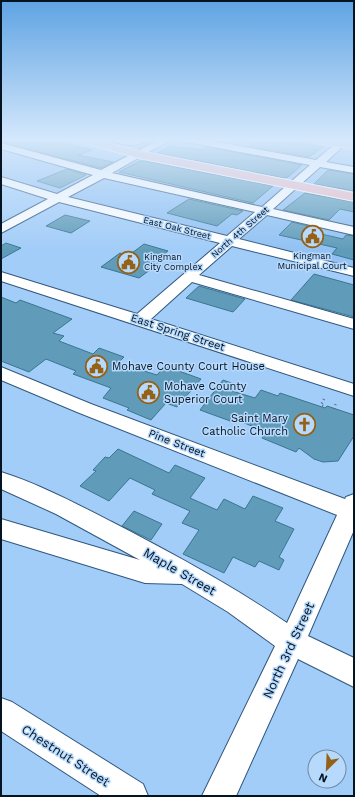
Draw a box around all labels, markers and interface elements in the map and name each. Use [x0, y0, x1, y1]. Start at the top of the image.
street label: North 4th Street [209, 204, 271, 260]
street label: East Oak Street [142, 215, 212, 241]
public building icon: Kingman Municipal Court [299, 224, 325, 250]
public building icon: Kingman City Complex [116, 249, 142, 275]
place label: Kingman Municipal Court [277, 251, 347, 271]
place label: Kingman City Complex [144, 252, 202, 272]
street label: East Spring Street [129, 311, 227, 354]
public building icon: Mohave County Court House [83, 353, 109, 379]
place label: Mohave County Court House [112, 360, 265, 373]
public building icon: Mohave County Superior Court [136, 379, 162, 405]
place label: Mohave County Superior Court [164, 380, 247, 406]
church icon: Saint Mary Catholic Church [291, 411, 317, 437]
place label: Saint Mary Catholic Church [202, 412, 288, 438]
street label: Pine Street [147, 427, 207, 460]
street label: Maple Street [141, 545, 219, 599]
street label: North 3rd Street [260, 599, 318, 701]
street label: Chestnut Street [19, 721, 113, 790]
north arrow [307, 749, 347, 789]
text: N [317, 770, 330, 785]

